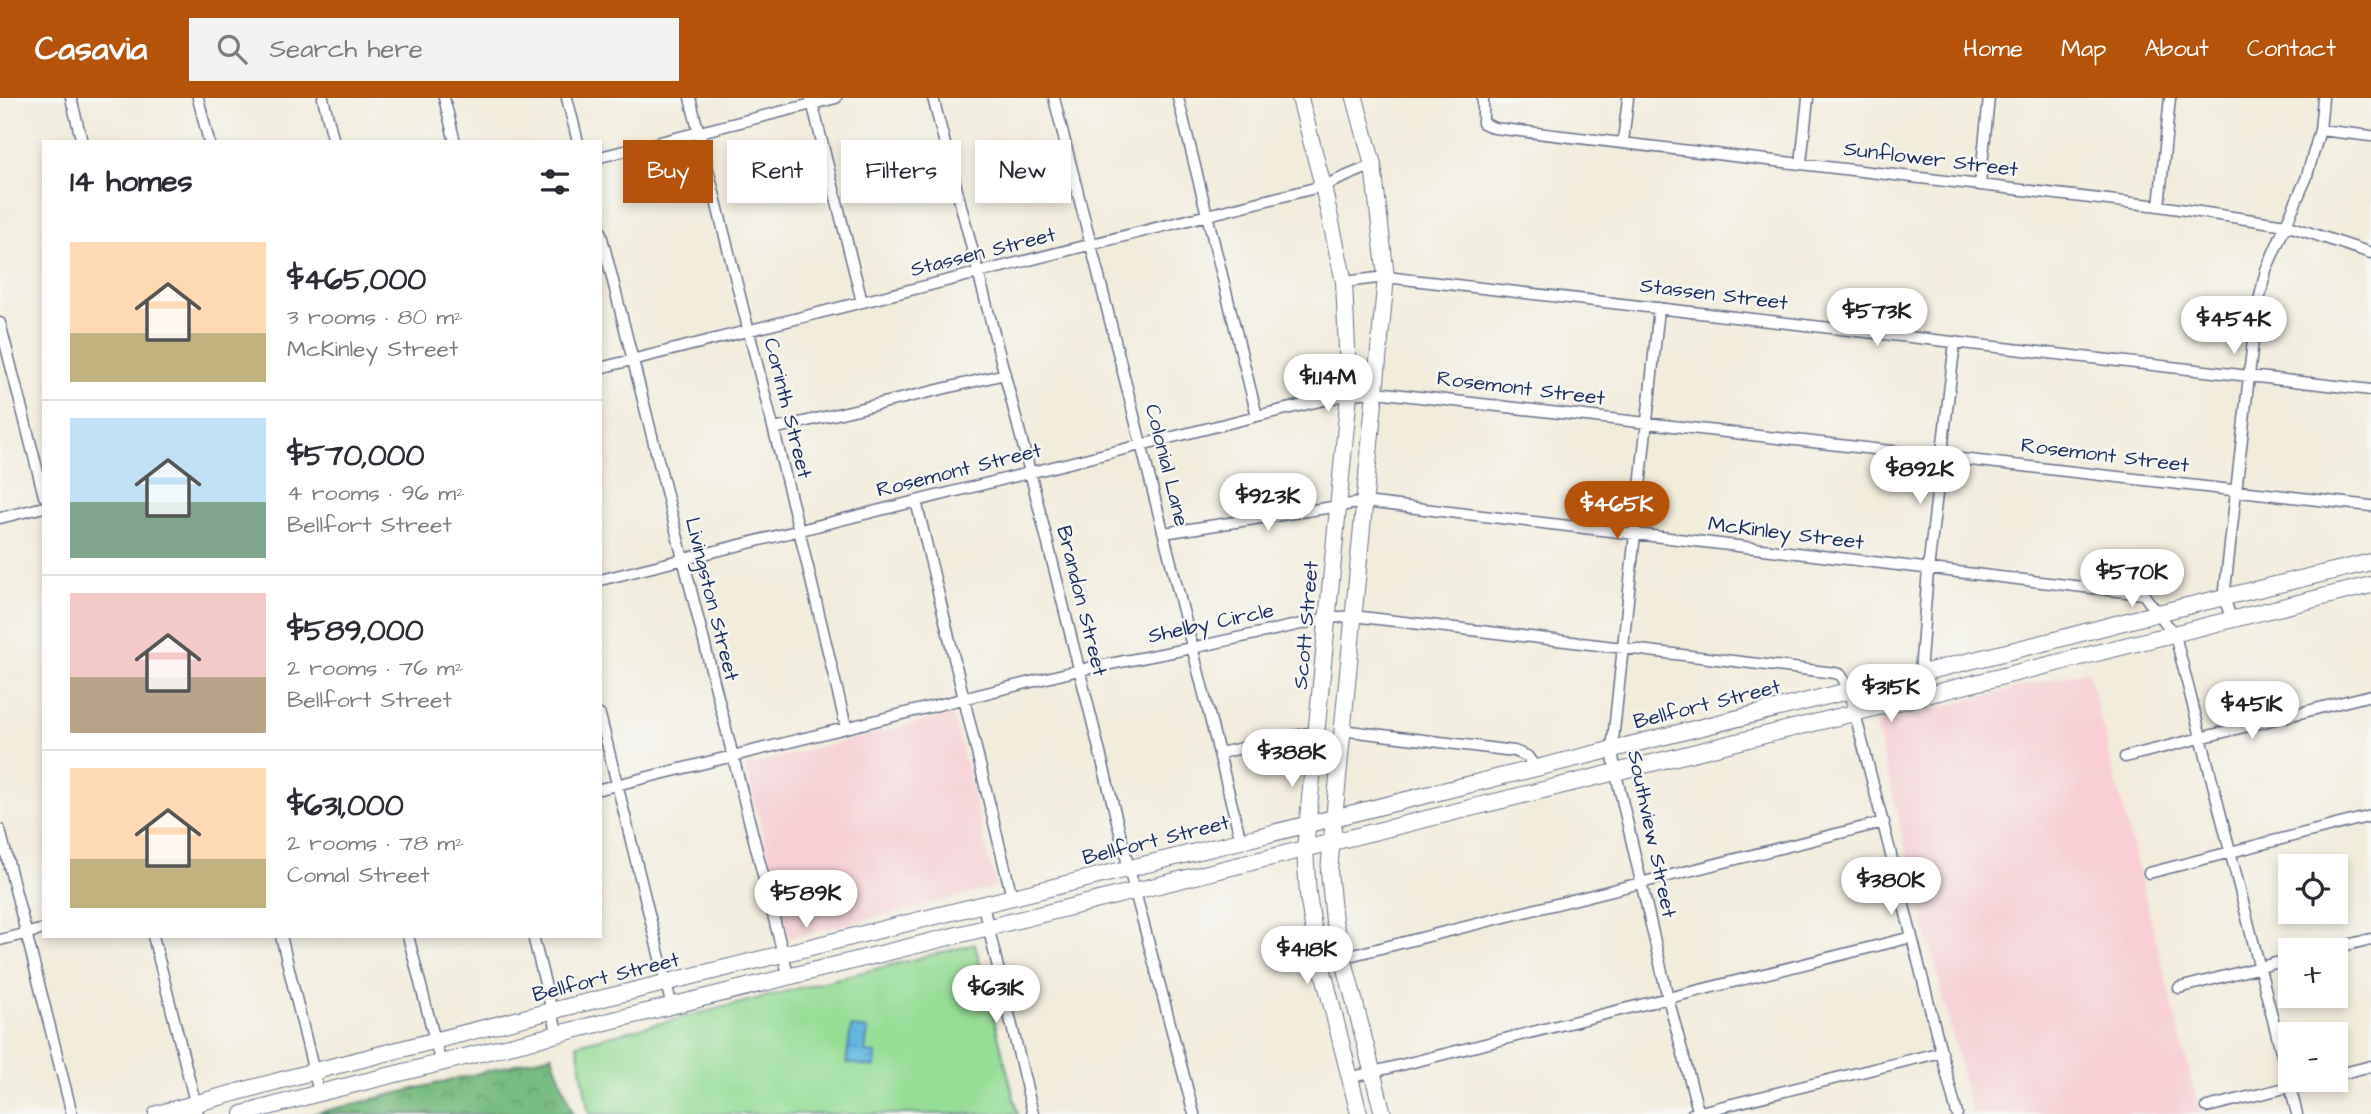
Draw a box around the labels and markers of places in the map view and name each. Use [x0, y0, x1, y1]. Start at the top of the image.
pin: $573K [1828, 288, 1926, 348]
pin: $454K [2185, 296, 2283, 356]
pin: $1.14M [1271, 354, 1385, 414]
pin: $892K [1871, 446, 1969, 506]
pin: $923K [1219, 474, 1317, 533]
pin: $465K [1568, 482, 1666, 541]
pin: $570K [2083, 550, 2181, 609]
pin: $315K [1842, 664, 1940, 724]
pin: $451K [2203, 682, 2301, 741]
pin: $388K [1243, 730, 1341, 789]
pin: $380K [1842, 858, 1940, 917]
pin: $589K [757, 870, 855, 930]
pin: $418K [1258, 926, 1356, 986]
pin: $631K [947, 965, 1045, 1025]

